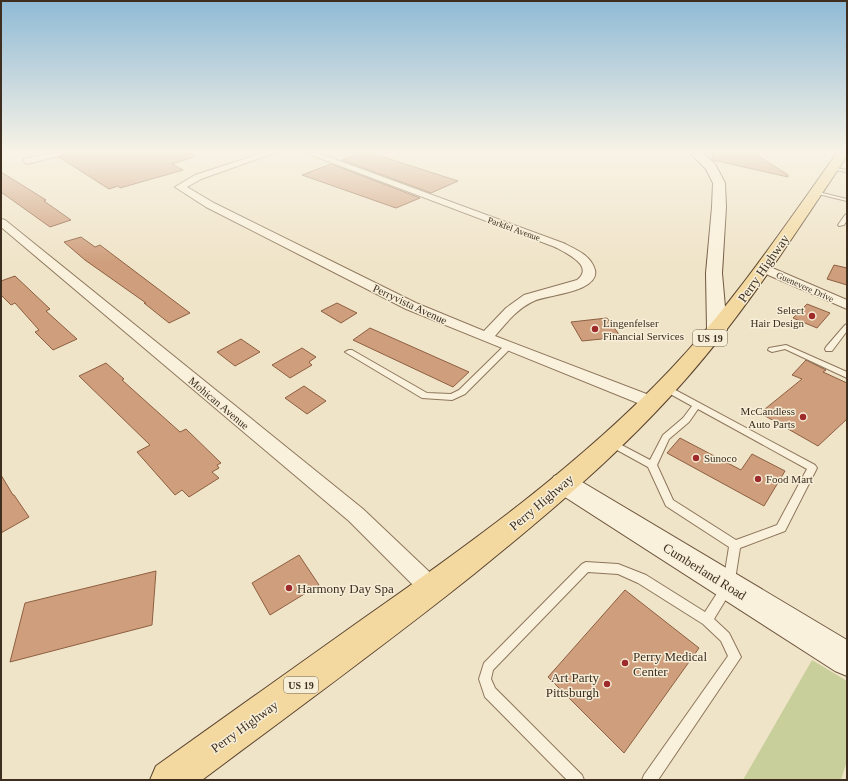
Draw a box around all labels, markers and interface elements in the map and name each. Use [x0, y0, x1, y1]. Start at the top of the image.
street label: Parkfel Avenue [486, 215, 542, 243]
street label: Perry Highway [735, 231, 793, 305]
street label: Guenevere Drive [775, 270, 835, 304]
street label: Perryvista Avenue [371, 282, 449, 326]
place label: Select Hair Design [751, 304, 804, 329]
marker: Select Hair Design [807, 311, 817, 321]
place label: Lingenfelser Financial Services [603, 317, 684, 342]
marker: Lingenfelser Financial Services [590, 324, 600, 334]
road number: US 19 [693, 330, 727, 346]
street label: Mohican Avenue [187, 374, 252, 432]
place label: McCandless Auto Parts [741, 405, 795, 430]
marker: McCandless Auto Parts [798, 412, 808, 422]
place label: Sunoco [704, 452, 738, 464]
marker: Sunoco [691, 453, 701, 463]
street label: Perry Highway [506, 471, 577, 534]
place label: Food Mart [766, 473, 813, 485]
marker: Food Mart [753, 474, 763, 484]
street label: Cumberland Road [660, 540, 749, 603]
place label: Harmony Day Spa [297, 581, 394, 596]
marker: Harmony Day Spa [284, 583, 294, 593]
place label: Perry Medical Center [633, 649, 707, 679]
marker: Perry Medical Center [620, 658, 630, 668]
place label: Art Party Pittsburgh [546, 670, 600, 700]
road number: US 19 [284, 677, 318, 693]
marker: Art Party Pittsburgh [602, 679, 612, 689]
street label: Perry Highway [208, 697, 281, 756]

